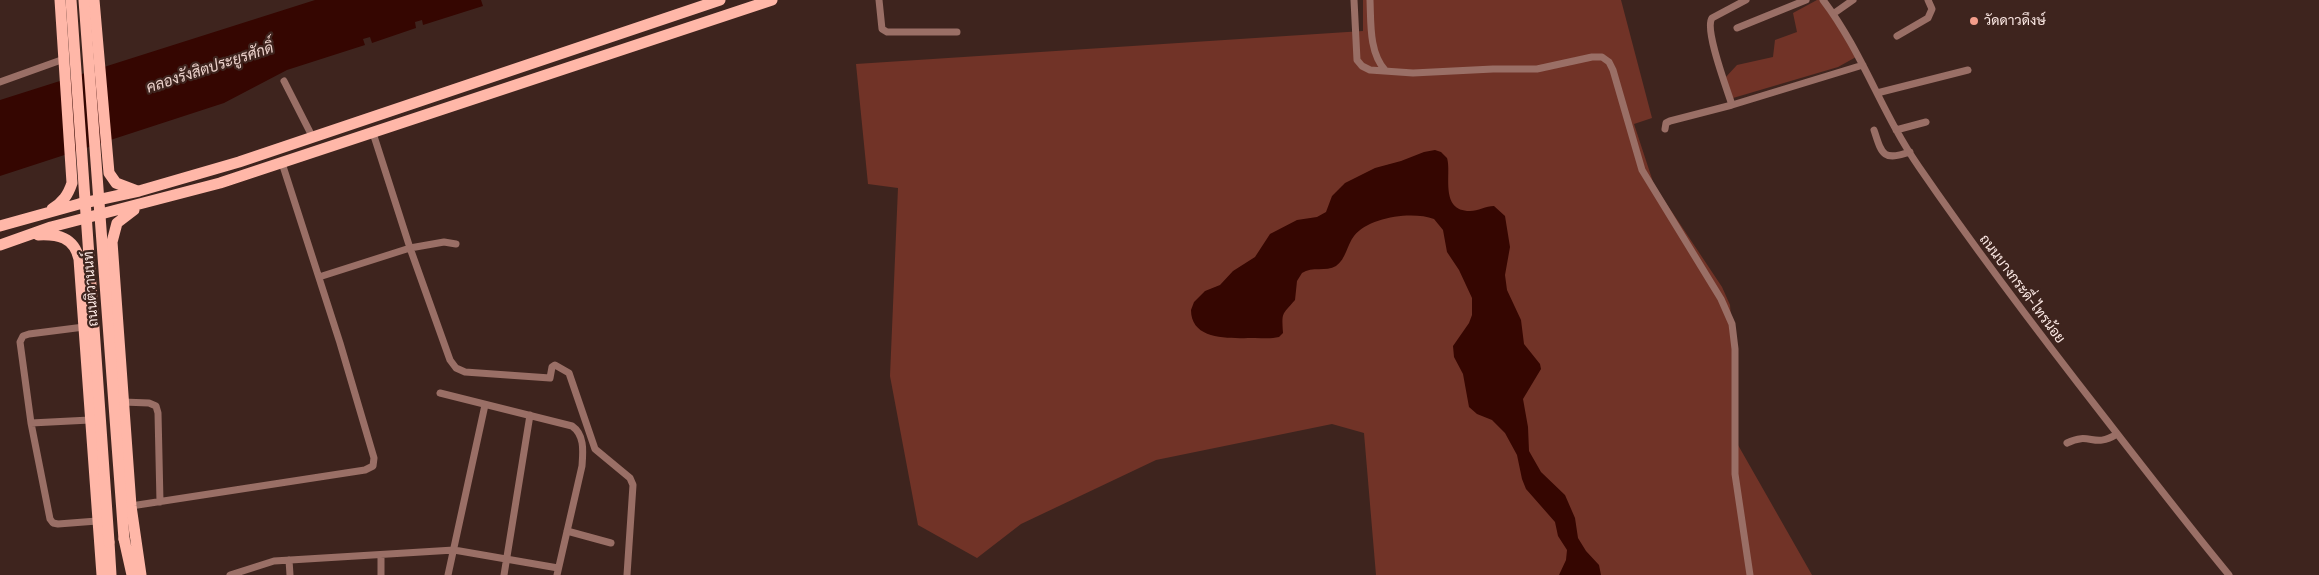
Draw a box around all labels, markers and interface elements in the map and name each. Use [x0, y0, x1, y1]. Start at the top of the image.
place label: วัดดาวดึงษ์ [1984, 13, 2046, 29]
marker: วัดดาวดึงษ์ [1968, 15, 1980, 27]
water label: คลองรังสิตประยูรศักดิ์ [144, 39, 276, 97]
street label: ถนนบางกระดี่-ไทรน้อย [1976, 231, 2068, 347]
street label: ถนนติวานนท์ [80, 251, 102, 327]

